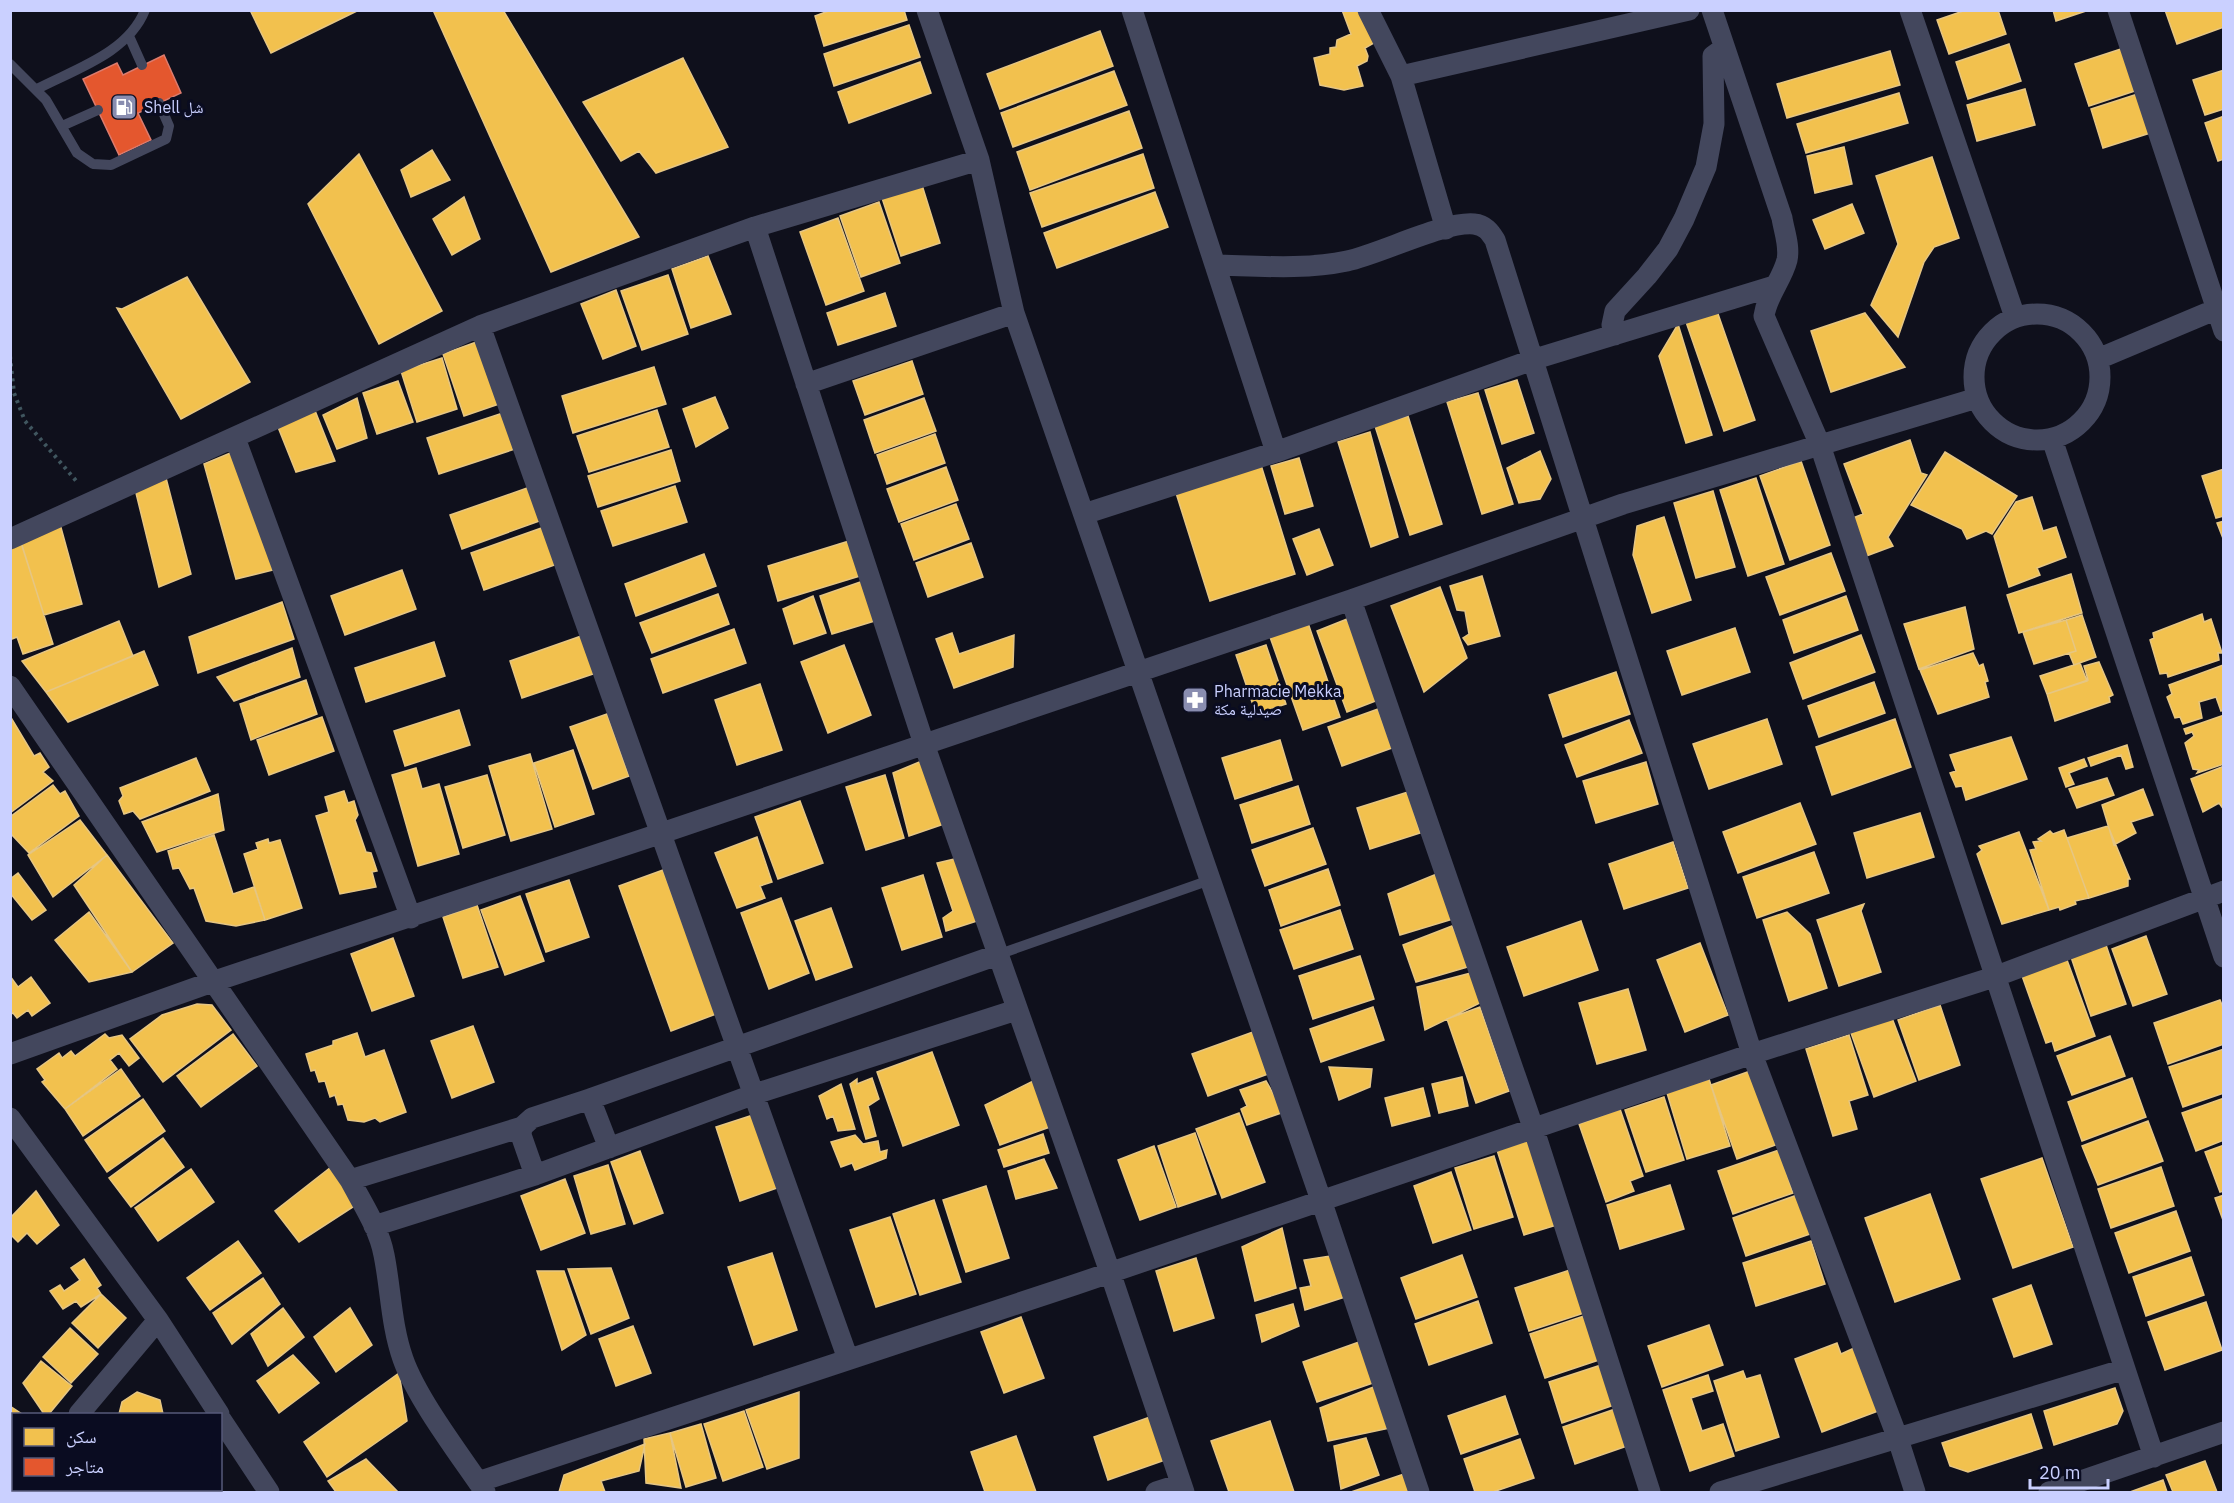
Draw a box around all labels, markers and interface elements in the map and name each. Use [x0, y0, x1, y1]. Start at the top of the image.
fuel station icon: Shell شل [109, 92, 139, 122]
place label: Shell شل [144, 97, 204, 118]
place label: Pharmacie Mekka صيدلية مكة [1214, 681, 1342, 719]
pharmacy icon: Pharmacie Mekka صيدلية مكة [1180, 685, 1210, 715]
legend [12, 1413, 222, 1491]
text: سكن [66, 1425, 97, 1448]
scale bar [2030, 1452, 2108, 1490]
text: متاجر [65, 1455, 104, 1478]
text: 20 m [2039, 1461, 2081, 1484]

